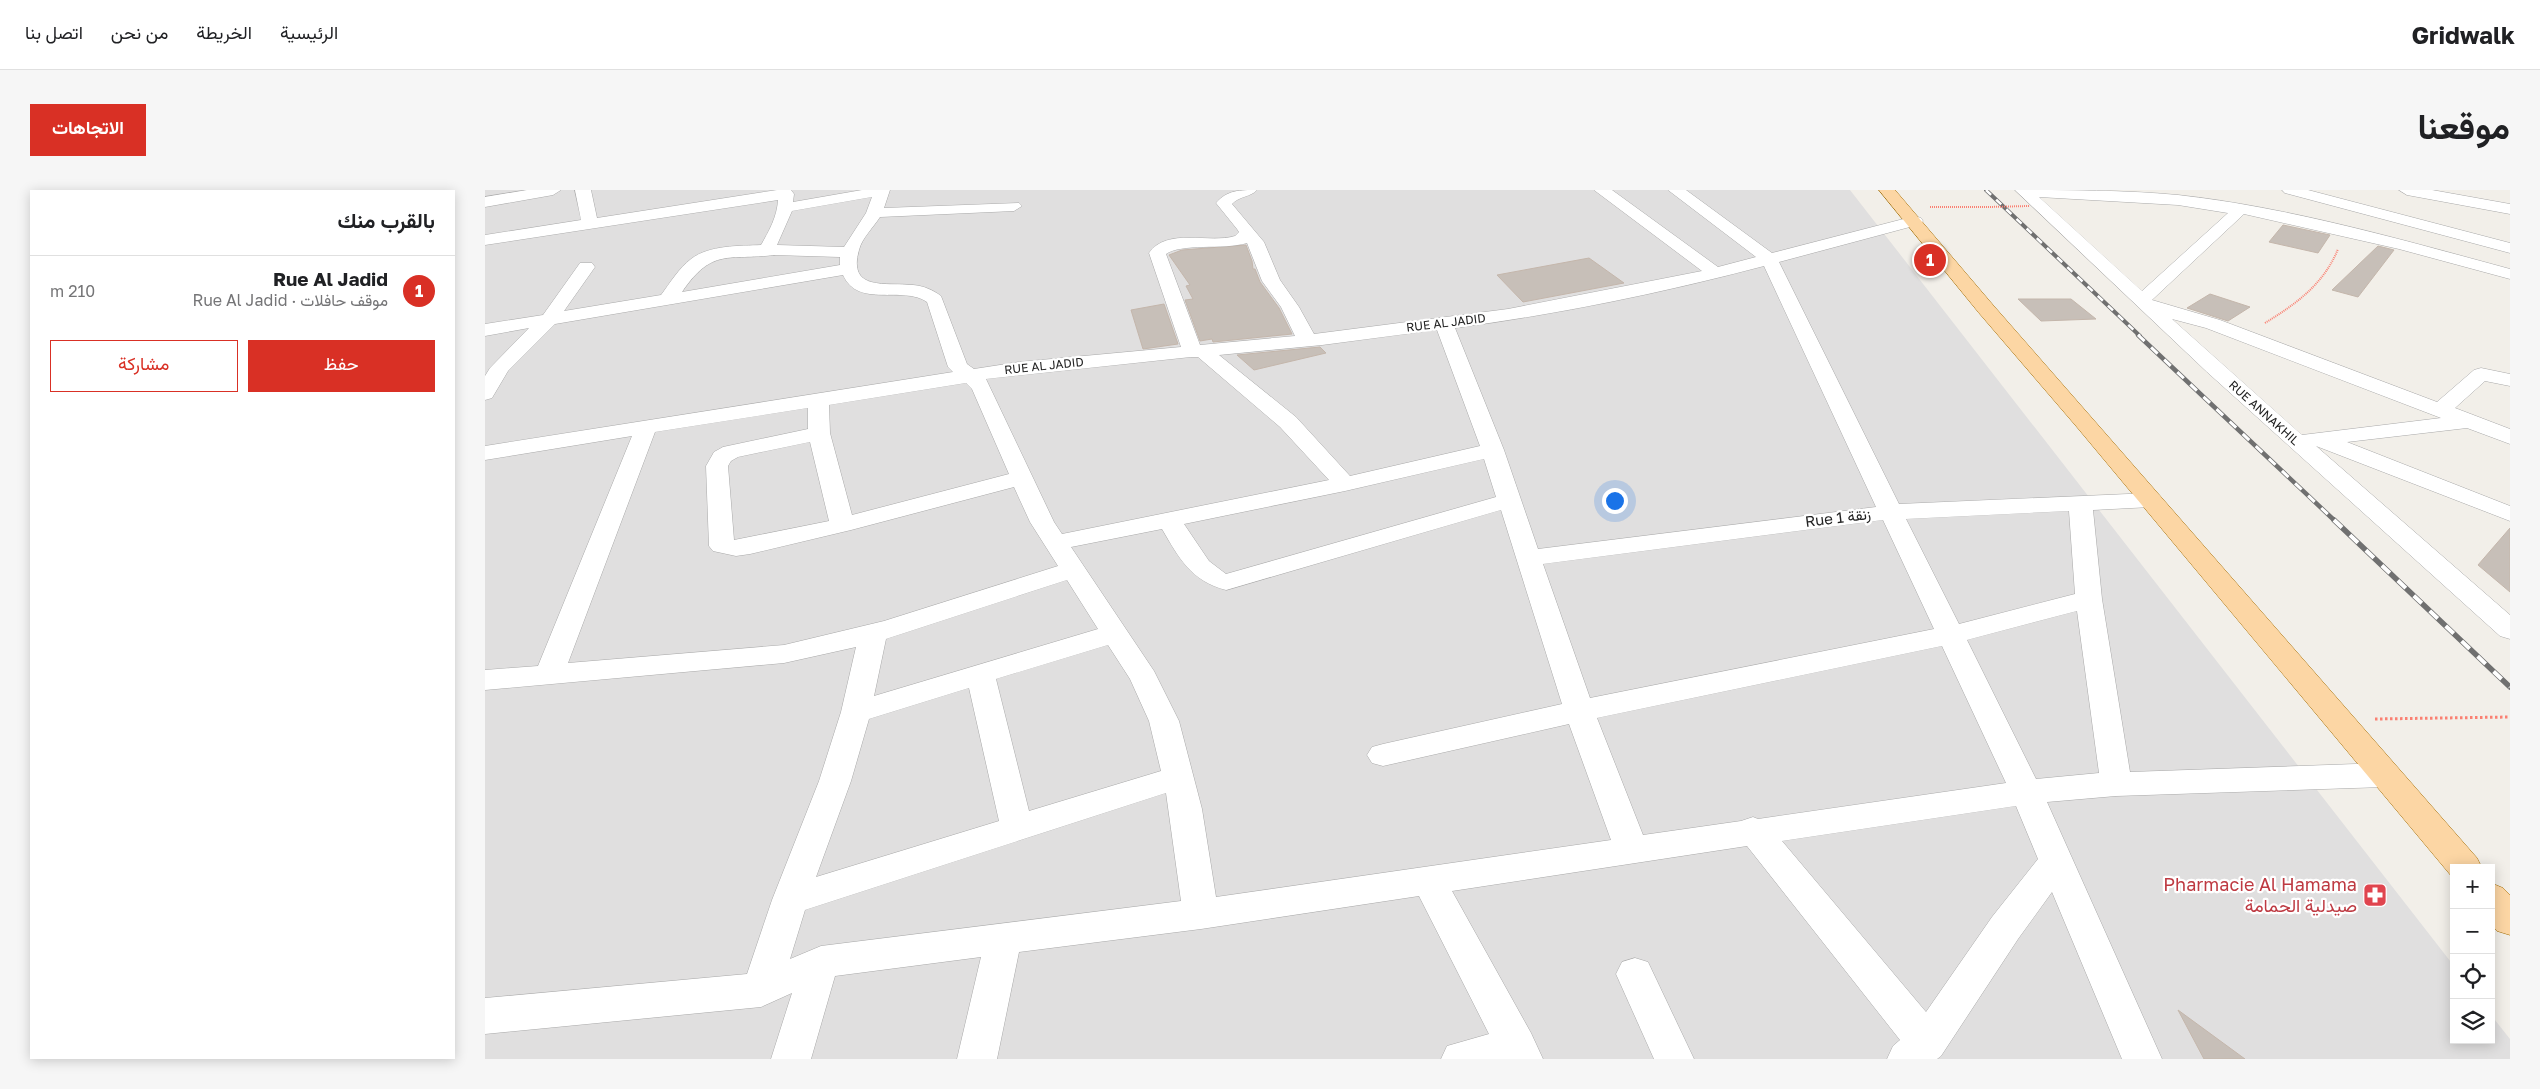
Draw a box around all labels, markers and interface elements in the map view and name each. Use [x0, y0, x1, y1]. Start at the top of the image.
text: Gridwalk [2411, 20, 2515, 49]
text: اتصل بنا [25, 21, 83, 43]
text: من نحن [111, 21, 168, 43]
text: الخريطة [196, 21, 252, 43]
text: الرئيسية [280, 21, 338, 43]
button: الاتجاهات [30, 104, 146, 156]
text: موقعنا [2417, 105, 2510, 147]
text: بالقرب منك [338, 207, 435, 233]
pin: 1 [1914, 241, 1946, 279]
text: Rue Al Jadid [273, 267, 388, 290]
text: 210 m [50, 281, 95, 301]
text: 1 [415, 281, 423, 301]
text: موقف حافلات · Rue Al Jadid [193, 290, 388, 310]
street label: RUE AL JADID [1405, 310, 1487, 335]
button: مشاركة [50, 340, 238, 392]
button: حفظ [248, 340, 435, 392]
street label: RUE AL JADID [1003, 354, 1084, 377]
street label: RUE ANNAKHIL [2226, 377, 2303, 448]
your location [1602, 488, 1628, 514]
street label: Rue 1 زنقة [1804, 504, 1872, 531]
map controls [2450, 864, 2495, 1044]
button: + [2450, 864, 2495, 909]
place label: Pharmacie Al Hamama صيدلية الحمامة [2163, 873, 2357, 916]
pharmacy icon: Pharmacie Al Hamama صيدلية الحمامة [2362, 882, 2388, 908]
button: − [2450, 909, 2495, 954]
button: locate [2450, 954, 2495, 999]
button: layers [2450, 999, 2495, 1044]

